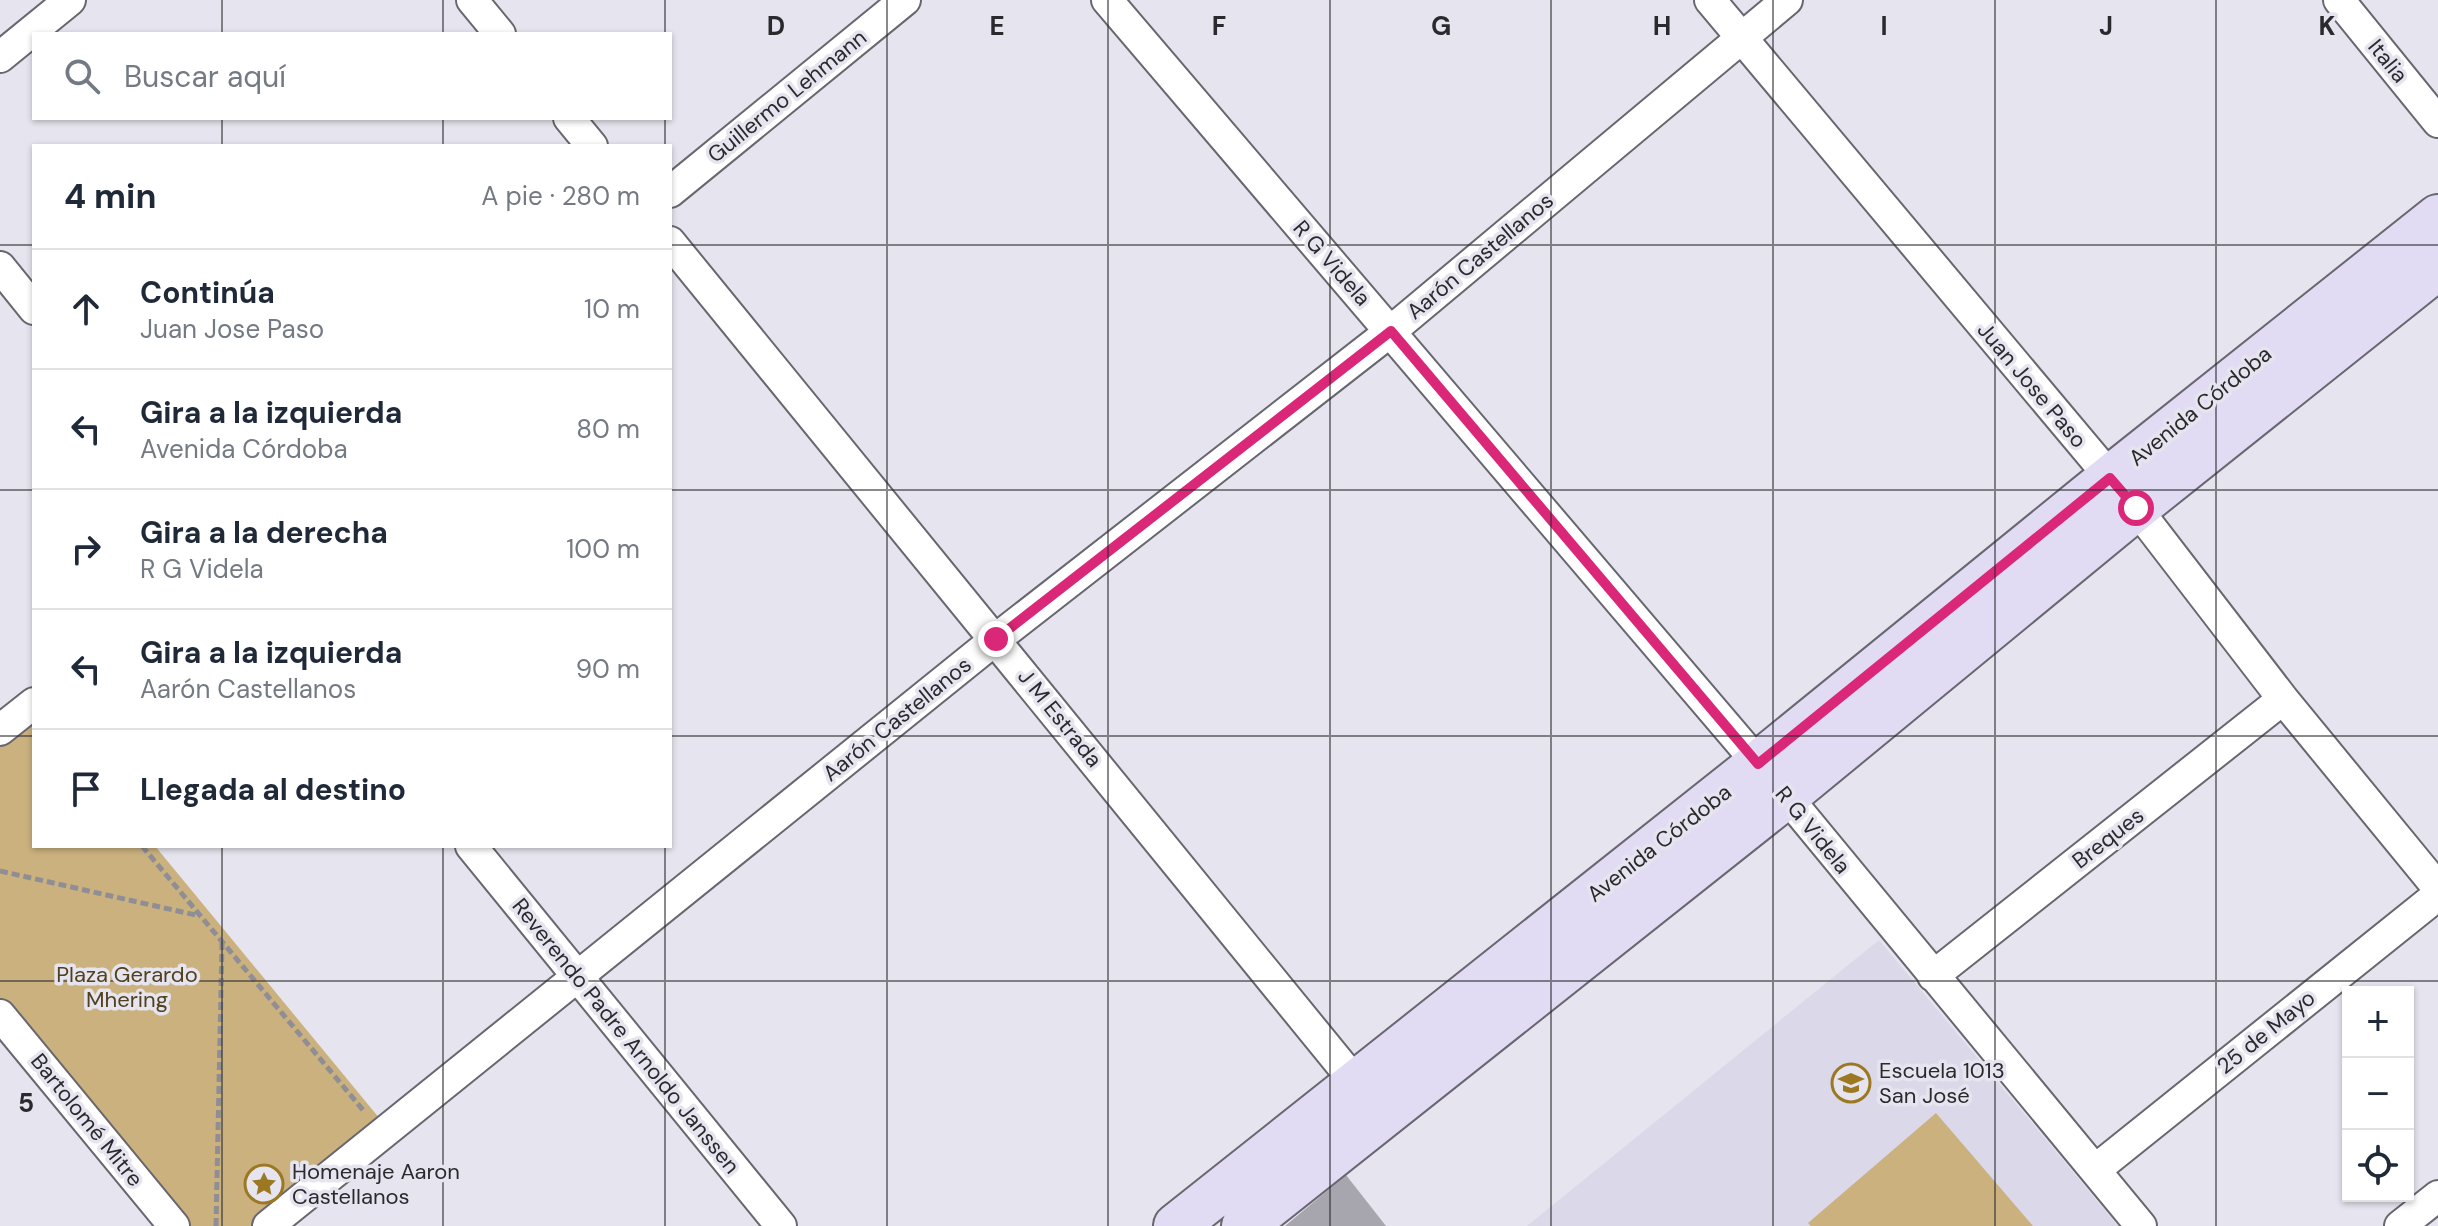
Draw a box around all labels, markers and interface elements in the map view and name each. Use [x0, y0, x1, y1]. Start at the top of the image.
text: D [767, 9, 785, 43]
text: E [989, 9, 1005, 43]
text: F [1212, 9, 1226, 43]
text: G [1431, 9, 1451, 43]
text: H [1653, 9, 1671, 43]
text: I [1880, 9, 1888, 43]
text: J [2099, 9, 2113, 43]
text: K [2319, 9, 2336, 43]
street label: Guillermo Lehmann [701, 23, 873, 169]
search box [32, 32, 672, 120]
street label: Italia [2362, 33, 2414, 89]
icon: search [60, 54, 104, 98]
text: Buscar aquí [124, 57, 286, 96]
text: 4 min [64, 174, 156, 219]
text: A pie · 280 m [481, 179, 640, 213]
street label: Aarón Castellanos [1401, 186, 1559, 326]
street label: R G Videla [1287, 214, 1377, 312]
text: Continúa [140, 273, 275, 312]
icon: ahead [64, 287, 108, 331]
text: 10 m [584, 292, 640, 326]
text: Juan Jose Paso [140, 312, 324, 346]
street label: Juan Jose Paso [1971, 316, 2093, 454]
street label: Avenida Córdoba [2123, 339, 2277, 473]
text: Gira a la izquierda [140, 393, 402, 432]
icon: left [64, 407, 108, 451]
text: 80 m [576, 412, 640, 446]
text: Avenida Córdoba [140, 432, 348, 466]
route start [2118, 490, 2154, 526]
text: Gira a la derecha [140, 513, 388, 552]
icon: right [64, 527, 108, 571]
text: 100 m [566, 532, 640, 566]
text: R G Videla [140, 552, 264, 586]
route end [978, 621, 1014, 657]
text: Gira a la izquierda [140, 633, 402, 672]
icon: left [64, 647, 108, 691]
street label: Aarón Castellanos [817, 650, 977, 788]
text: 90 m [576, 652, 640, 686]
street label: J M Estrada [1011, 663, 1109, 773]
text: Aarón Castellanos [140, 672, 356, 706]
icon: arrive [64, 767, 108, 811]
text: Llegada al destino [140, 770, 406, 809]
street label: Avenida Córdoba [1581, 777, 1737, 909]
street label: R G Videla [1769, 780, 1857, 880]
street label: Breques [2066, 801, 2150, 875]
street label: Reverendo Padre Arnoldo Janssen [506, 892, 746, 1180]
park label: Plaza Gerardo Mhering [56, 960, 198, 1014]
street label: 25 de Mayo [2211, 983, 2321, 1081]
map controls [2342, 986, 2414, 1202]
button: + [2342, 986, 2414, 1058]
street label: Bartolomé Mitre [24, 1047, 150, 1193]
place label: Escuela 1013 San José [1879, 1056, 2005, 1110]
button: − [2342, 1058, 2414, 1130]
school or university icon: Escuela 1013 San José [1830, 1062, 1872, 1104]
text: 5 [18, 1086, 34, 1120]
button: locate [2342, 1130, 2414, 1202]
place label: Homenaje Aaron Castellanos [292, 1157, 460, 1211]
place icon: Homenaje Aaron Castellanos [243, 1163, 285, 1205]

